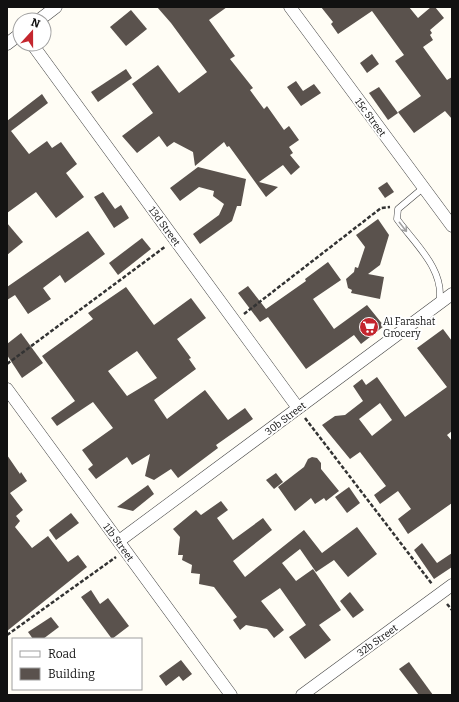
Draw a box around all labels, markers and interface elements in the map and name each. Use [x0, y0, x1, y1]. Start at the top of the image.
north arrow [12, 12, 52, 52]
text: N [29, 16, 42, 31]
street label: 15c Street [352, 96, 388, 140]
street label: 13d Street [146, 205, 183, 249]
one-way arrow [399, 221, 408, 232]
supermarket icon: Al Farashat Grocery [358, 316, 380, 338]
place label: Al Farashat Grocery [383, 316, 436, 340]
street label: 30b Street [263, 399, 309, 438]
street label: 11b Street [100, 521, 136, 564]
street label: 32b Street [355, 622, 400, 660]
legend [12, 638, 142, 690]
text: Road [48, 647, 76, 661]
text: Building [48, 667, 95, 681]

